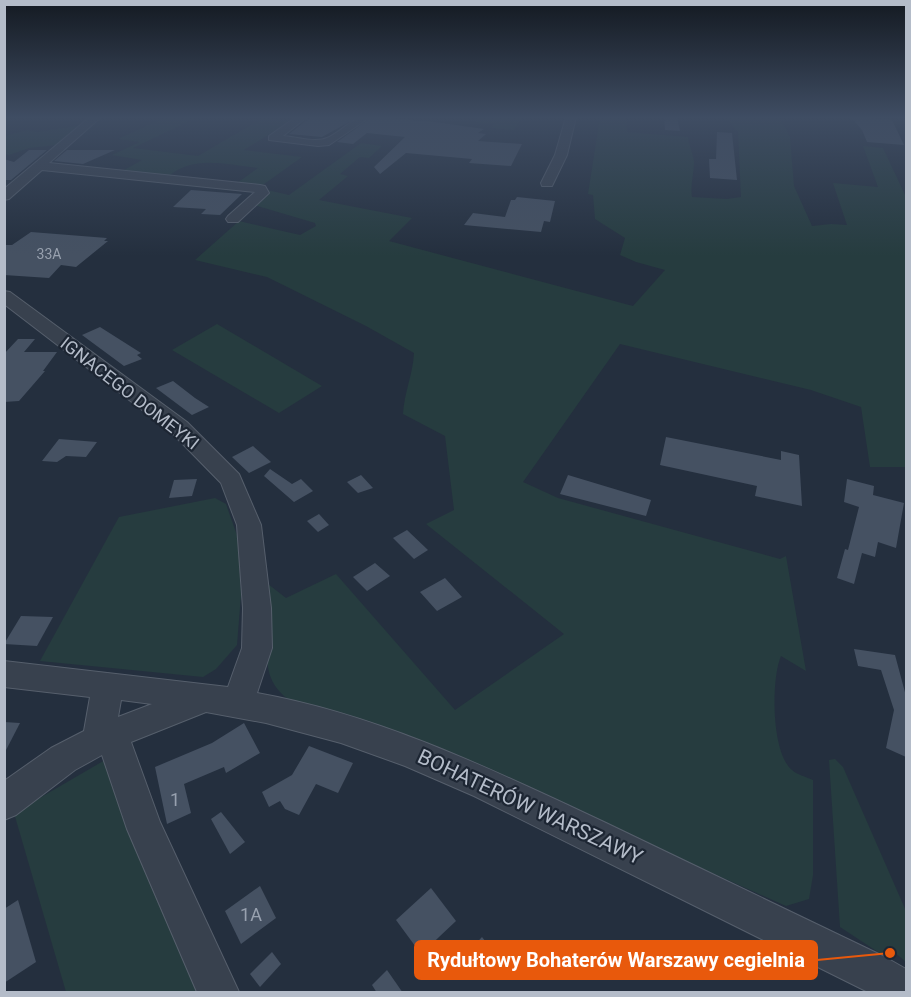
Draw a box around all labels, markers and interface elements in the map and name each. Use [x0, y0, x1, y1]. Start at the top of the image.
house number: 33A [37, 246, 61, 262]
street label: IGNACEGO DOMEYKI [57, 332, 203, 454]
street label: BOHATERÓW WARSZAWY [414, 744, 646, 870]
house number: 1 [170, 789, 180, 810]
house number: 1A [240, 904, 262, 925]
callout: Rydułtowy Bohaterów Warszawy cegielnia [415, 941, 817, 979]
text: Rydułtowy Bohaterów Warszawy cegielnia [427, 948, 805, 972]

